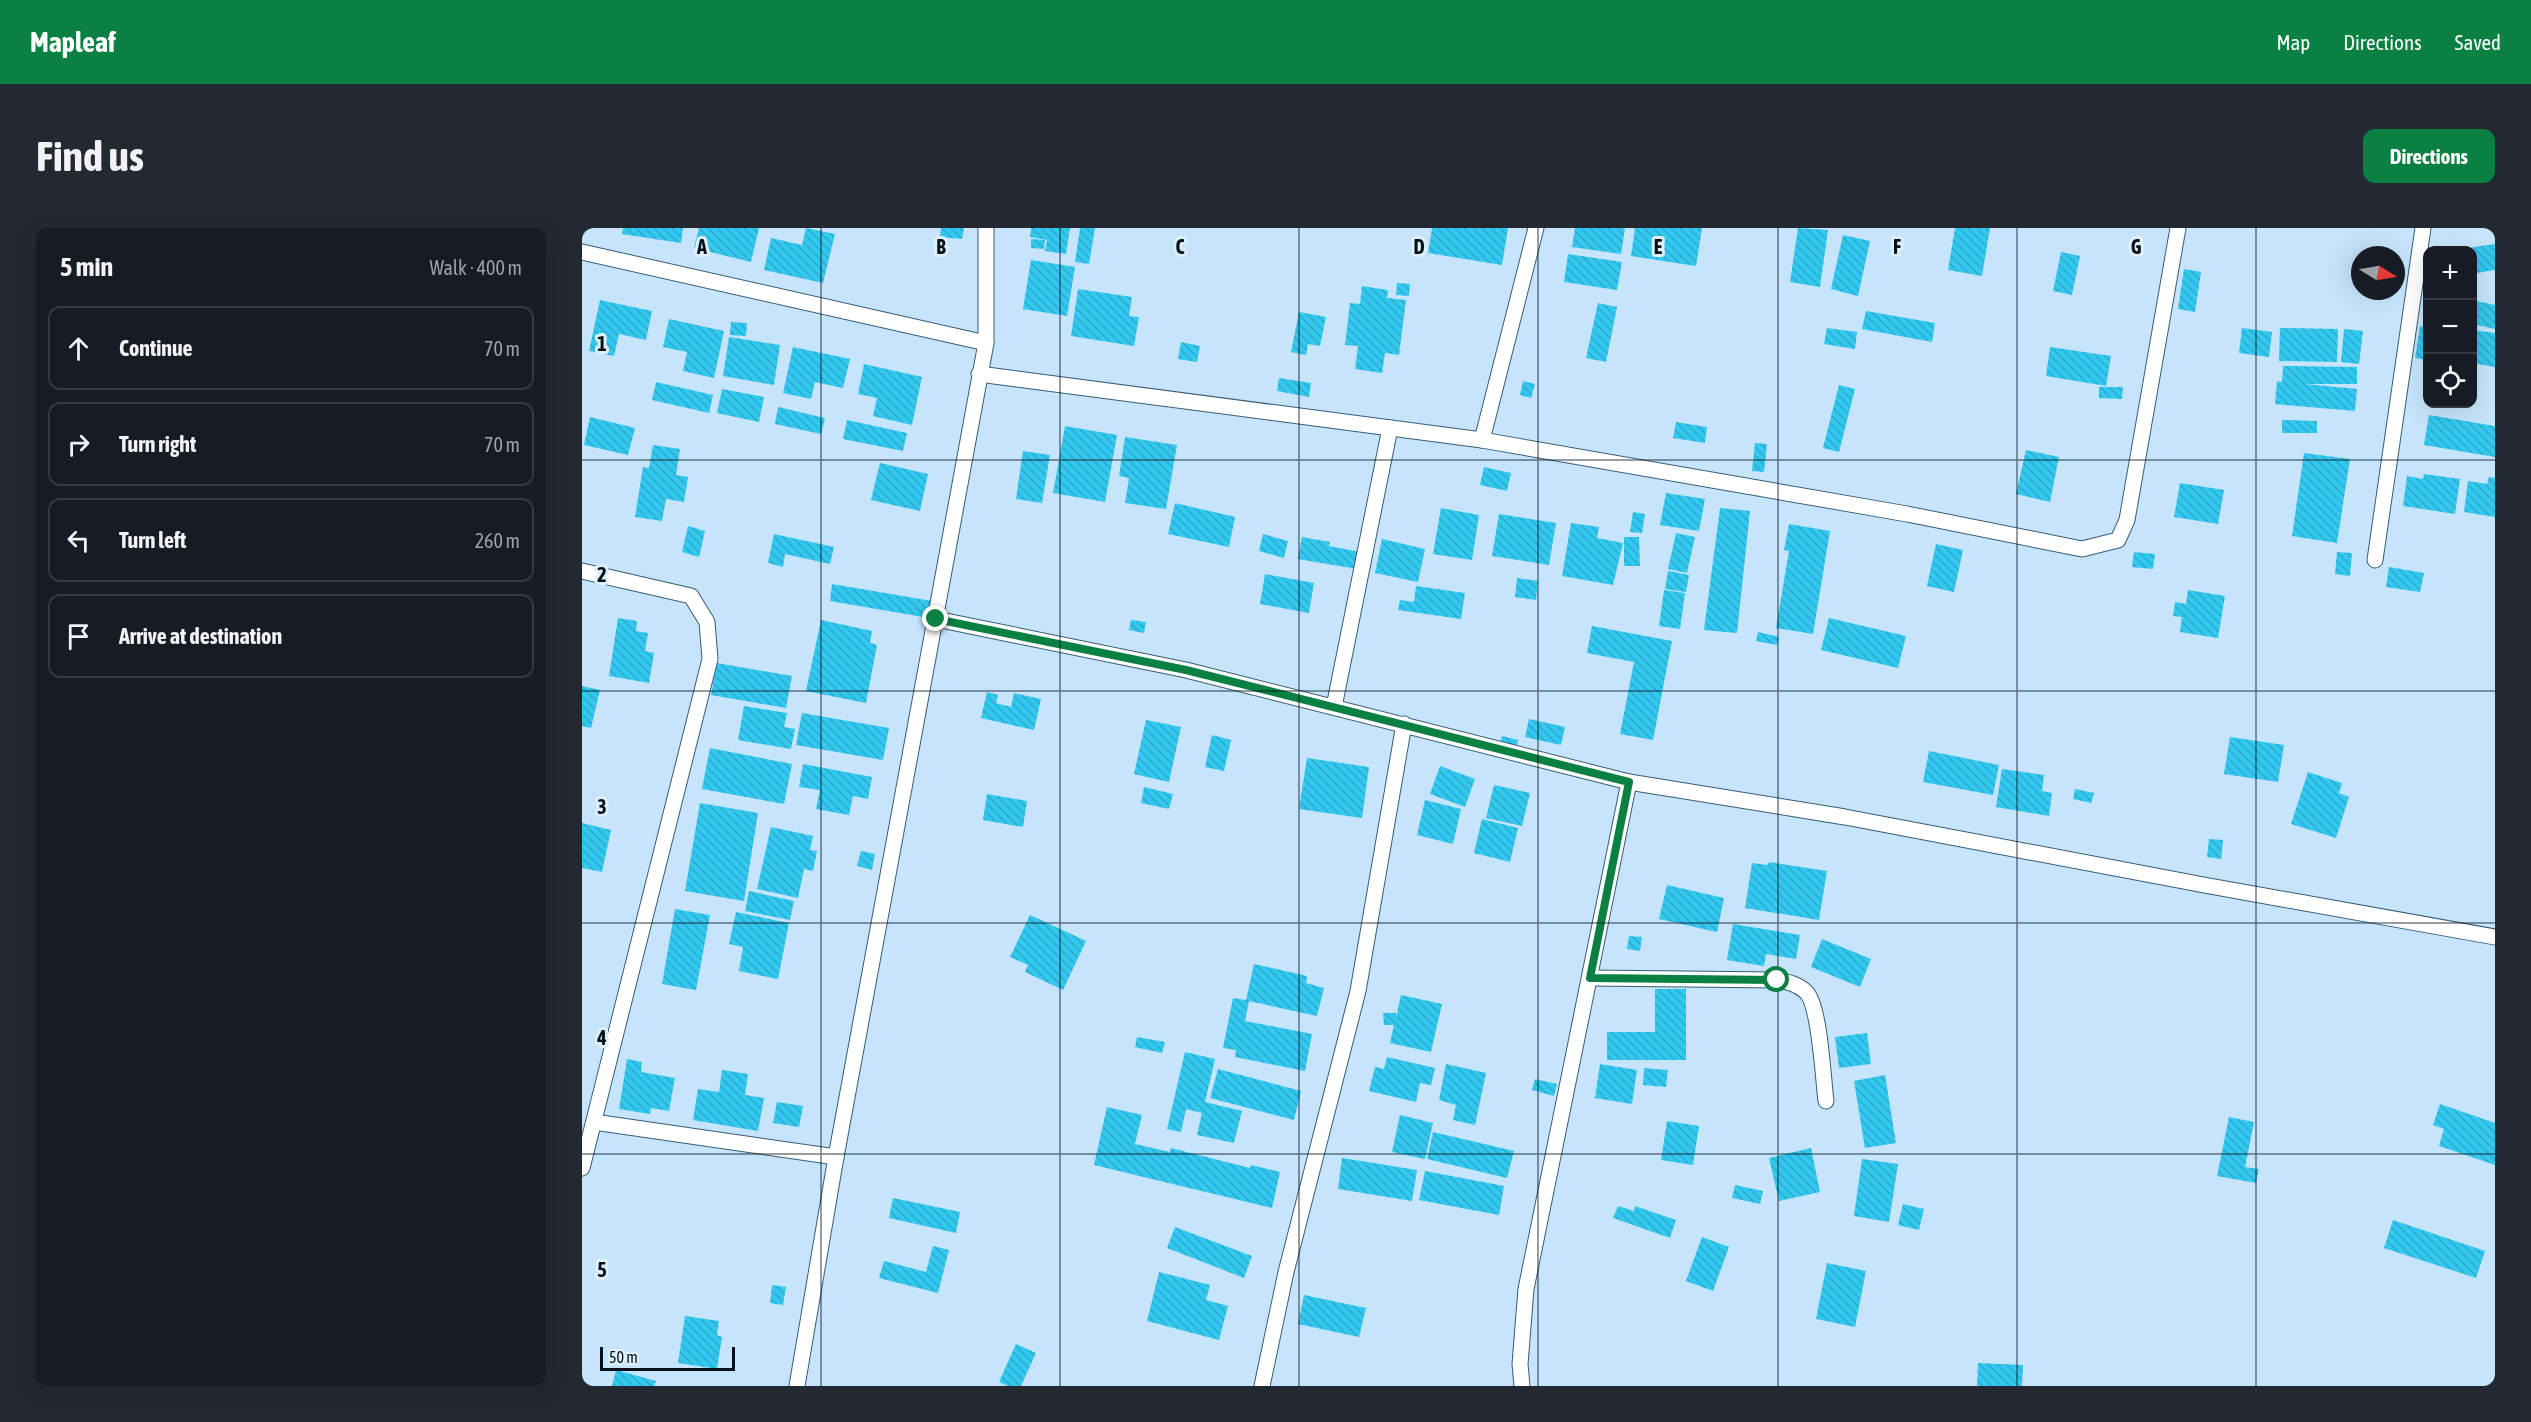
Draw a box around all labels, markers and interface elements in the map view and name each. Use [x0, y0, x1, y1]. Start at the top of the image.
text: Mapleaf [30, 26, 116, 58]
text: Map [2276, 30, 2310, 54]
text: Directions [2343, 30, 2422, 54]
text: Saved [2455, 30, 2501, 54]
button: Directions [2363, 129, 2495, 183]
text: Find us [36, 132, 144, 180]
text: A [696, 235, 707, 258]
text: B [936, 235, 946, 258]
text: C [1176, 235, 1185, 258]
text: D [1413, 235, 1425, 258]
text: E [1654, 235, 1663, 258]
text: F [1893, 235, 1901, 258]
text: G [2131, 235, 2142, 258]
north arrow [2351, 246, 2405, 300]
map controls [2423, 246, 2477, 408]
button: + [2423, 246, 2477, 300]
text: 5 min [60, 252, 113, 282]
text: Walk · 400 m [430, 256, 522, 279]
button: − [2423, 300, 2477, 354]
icon: ahead [62, 332, 95, 365]
text: 1 [597, 332, 607, 355]
text: Continue [119, 335, 193, 361]
text: 70 m [484, 337, 520, 360]
button: locate [2423, 354, 2477, 408]
icon: right [62, 428, 95, 461]
text: Turn right [119, 431, 196, 457]
text: 70 m [484, 433, 520, 456]
icon: left [62, 524, 95, 557]
text: Turn left [119, 527, 186, 553]
text: 260 m [475, 529, 520, 552]
text: 2 [597, 563, 607, 586]
route end [922, 605, 948, 631]
icon: arrive [62, 620, 95, 653]
text: Arrive at destination [119, 623, 282, 649]
text: 3 [597, 795, 607, 818]
route start [1763, 966, 1789, 992]
text: 4 [596, 1026, 607, 1049]
text: 5 [597, 1258, 607, 1281]
scale bar [600, 1344, 735, 1372]
text: 50 m [609, 1348, 638, 1366]

